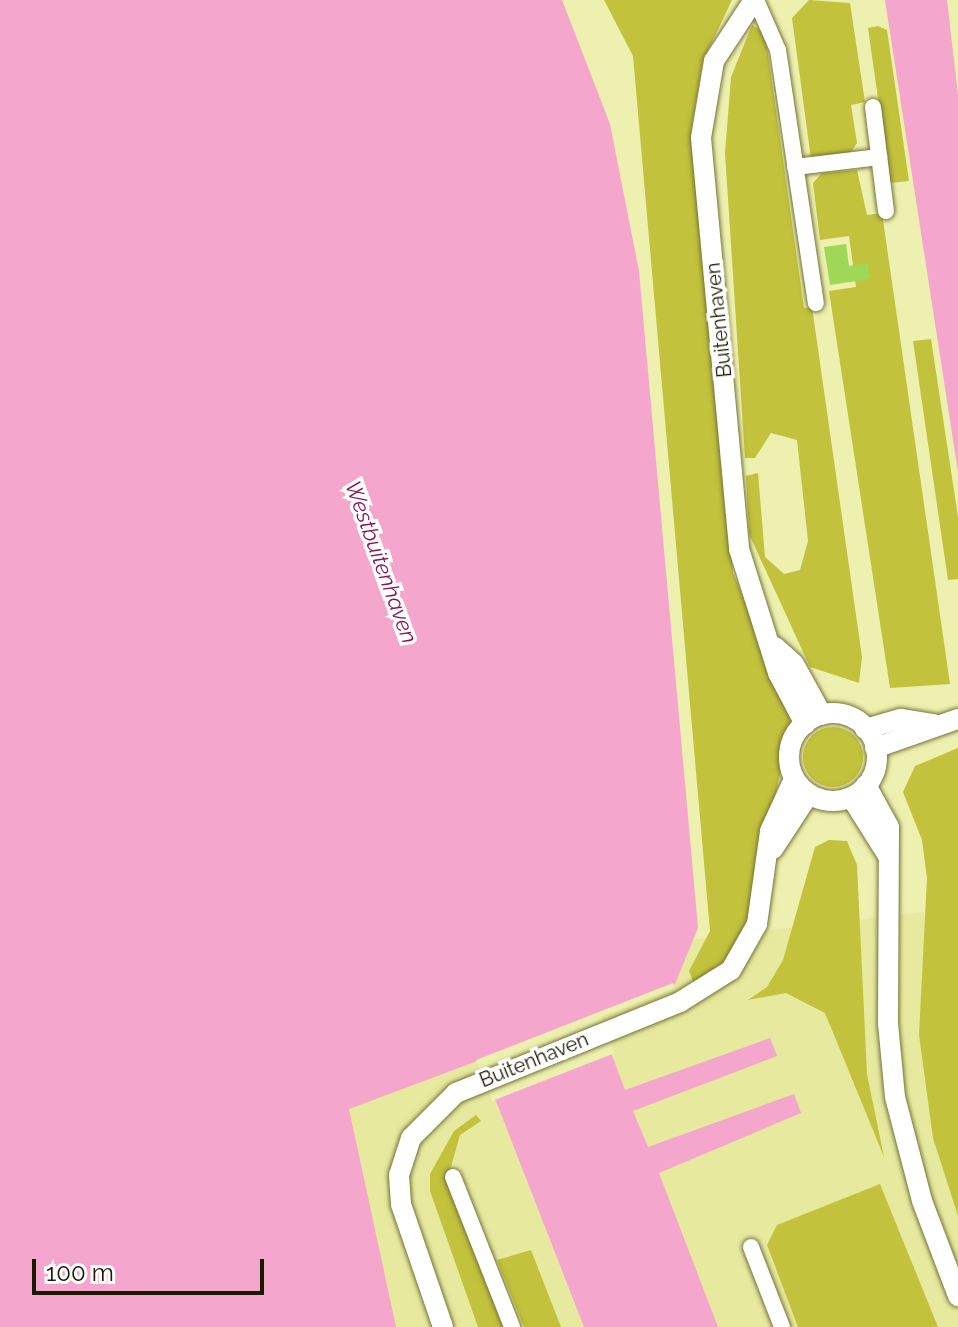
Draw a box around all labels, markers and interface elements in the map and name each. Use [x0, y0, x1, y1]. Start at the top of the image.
street label: Buitenhaven [701, 261, 737, 379]
water label: Westbuitenhaven [339, 477, 423, 647]
street label: Buitenhaven [476, 1027, 592, 1093]
scale bar [36, 1243, 268, 1293]
text: 100 m [46, 1258, 114, 1287]

